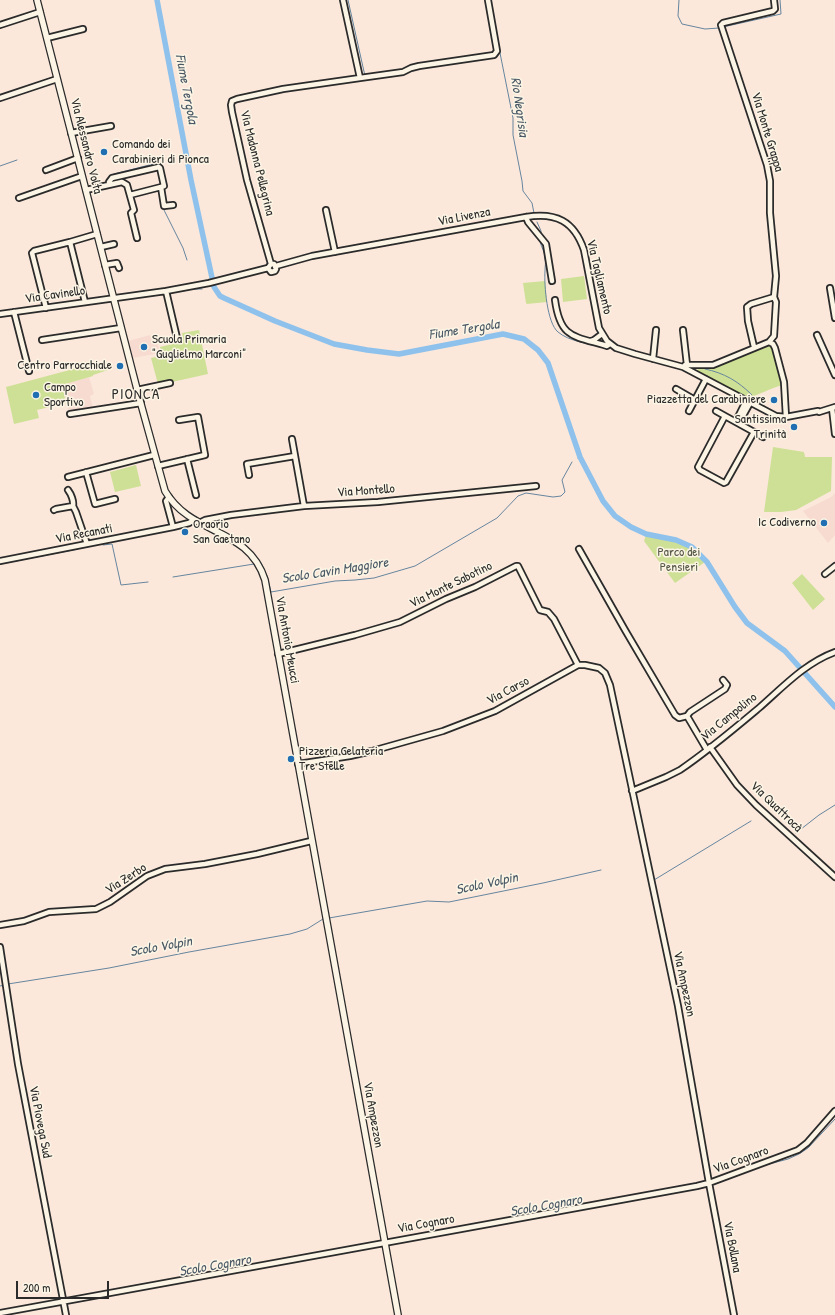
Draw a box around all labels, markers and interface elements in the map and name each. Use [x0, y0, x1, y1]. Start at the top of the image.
water label: Fiume Tergola [171, 53, 201, 125]
water label: Rio Negrisia [506, 76, 532, 138]
street label: Via Monte Grappa [748, 90, 786, 174]
street label: Via Alessandro Volta [67, 97, 105, 195]
street label: Via Madonna Pellegrina [236, 109, 278, 217]
place label: Comando dei Carabinieri di Pionca [112, 137, 209, 168]
marker: Comando dei Carabinieri di Pionca [99, 147, 109, 157]
street label: Via Livenza [437, 204, 491, 230]
street label: Via Tagliamento [583, 238, 615, 316]
street label: Via Cavinello [24, 283, 86, 307]
water label: Fiume Tergola [428, 316, 500, 344]
place label: Scuola Primaria "Guglielmo Marconi" [152, 332, 246, 363]
marker: Scuola Primaria "Guglielmo Marconi" [139, 342, 149, 352]
place label: Centro Parrocchiale [17, 358, 112, 374]
marker: Centro Parrocchiale [115, 361, 125, 371]
place label: Campo Sportivo [44, 380, 84, 411]
district label: PIONCA [112, 386, 160, 404]
marker: Campo Sportivo [31, 390, 41, 400]
place label: Piazzetta del Carabiniere [647, 392, 766, 408]
marker: Piazzetta del Carabiniere [769, 395, 779, 405]
place label: Santissima Trinità [735, 412, 786, 443]
marker: Santissima Trinità [789, 422, 799, 432]
street label: Via Montello [337, 481, 395, 501]
place label: Ic Codiverno [758, 515, 816, 531]
place label: Oraorio San Gaetano [193, 517, 250, 548]
marker: Ic Codiverno [819, 518, 829, 528]
street label: Via Recanati [54, 521, 114, 547]
marker: Oraorio San Gaetano [180, 527, 190, 537]
park label: Parco dei Pensieri [658, 545, 700, 576]
water label: Scolo Cavin Maggiore [281, 554, 389, 588]
street label: Via Monte Sabotino [407, 558, 495, 612]
street label: Via Antonio Meucci [272, 595, 302, 685]
street label: Via Carso [484, 673, 532, 709]
street label: Via Campolino [698, 690, 760, 744]
place label: Pizzeria Gelateria Tre Stelle [299, 744, 383, 775]
marker: Pizzeria Gelateria Tre Stelle [286, 754, 296, 764]
street label: Via Quattrocà [747, 778, 805, 836]
street label: Via Zerbo [103, 860, 149, 898]
water label: Scolo Volpin [455, 869, 519, 899]
water label: Scolo Volpin [129, 933, 193, 961]
street label: Via Ampezzon [669, 950, 699, 1018]
street label: Via Ampezzon [360, 1081, 386, 1149]
street label: Via Piovega Sud [25, 1085, 55, 1159]
street label: Via Cognaro [711, 1143, 771, 1177]
water label: Scolo Cognaro [509, 1191, 583, 1221]
street label: Via Cognaro [396, 1211, 456, 1237]
street label: Via Bollana [719, 1220, 745, 1274]
water label: Scolo Cognaro [178, 1251, 252, 1281]
scale bar [18, 1273, 111, 1299]
text: 200 m [23, 1279, 50, 1296]

